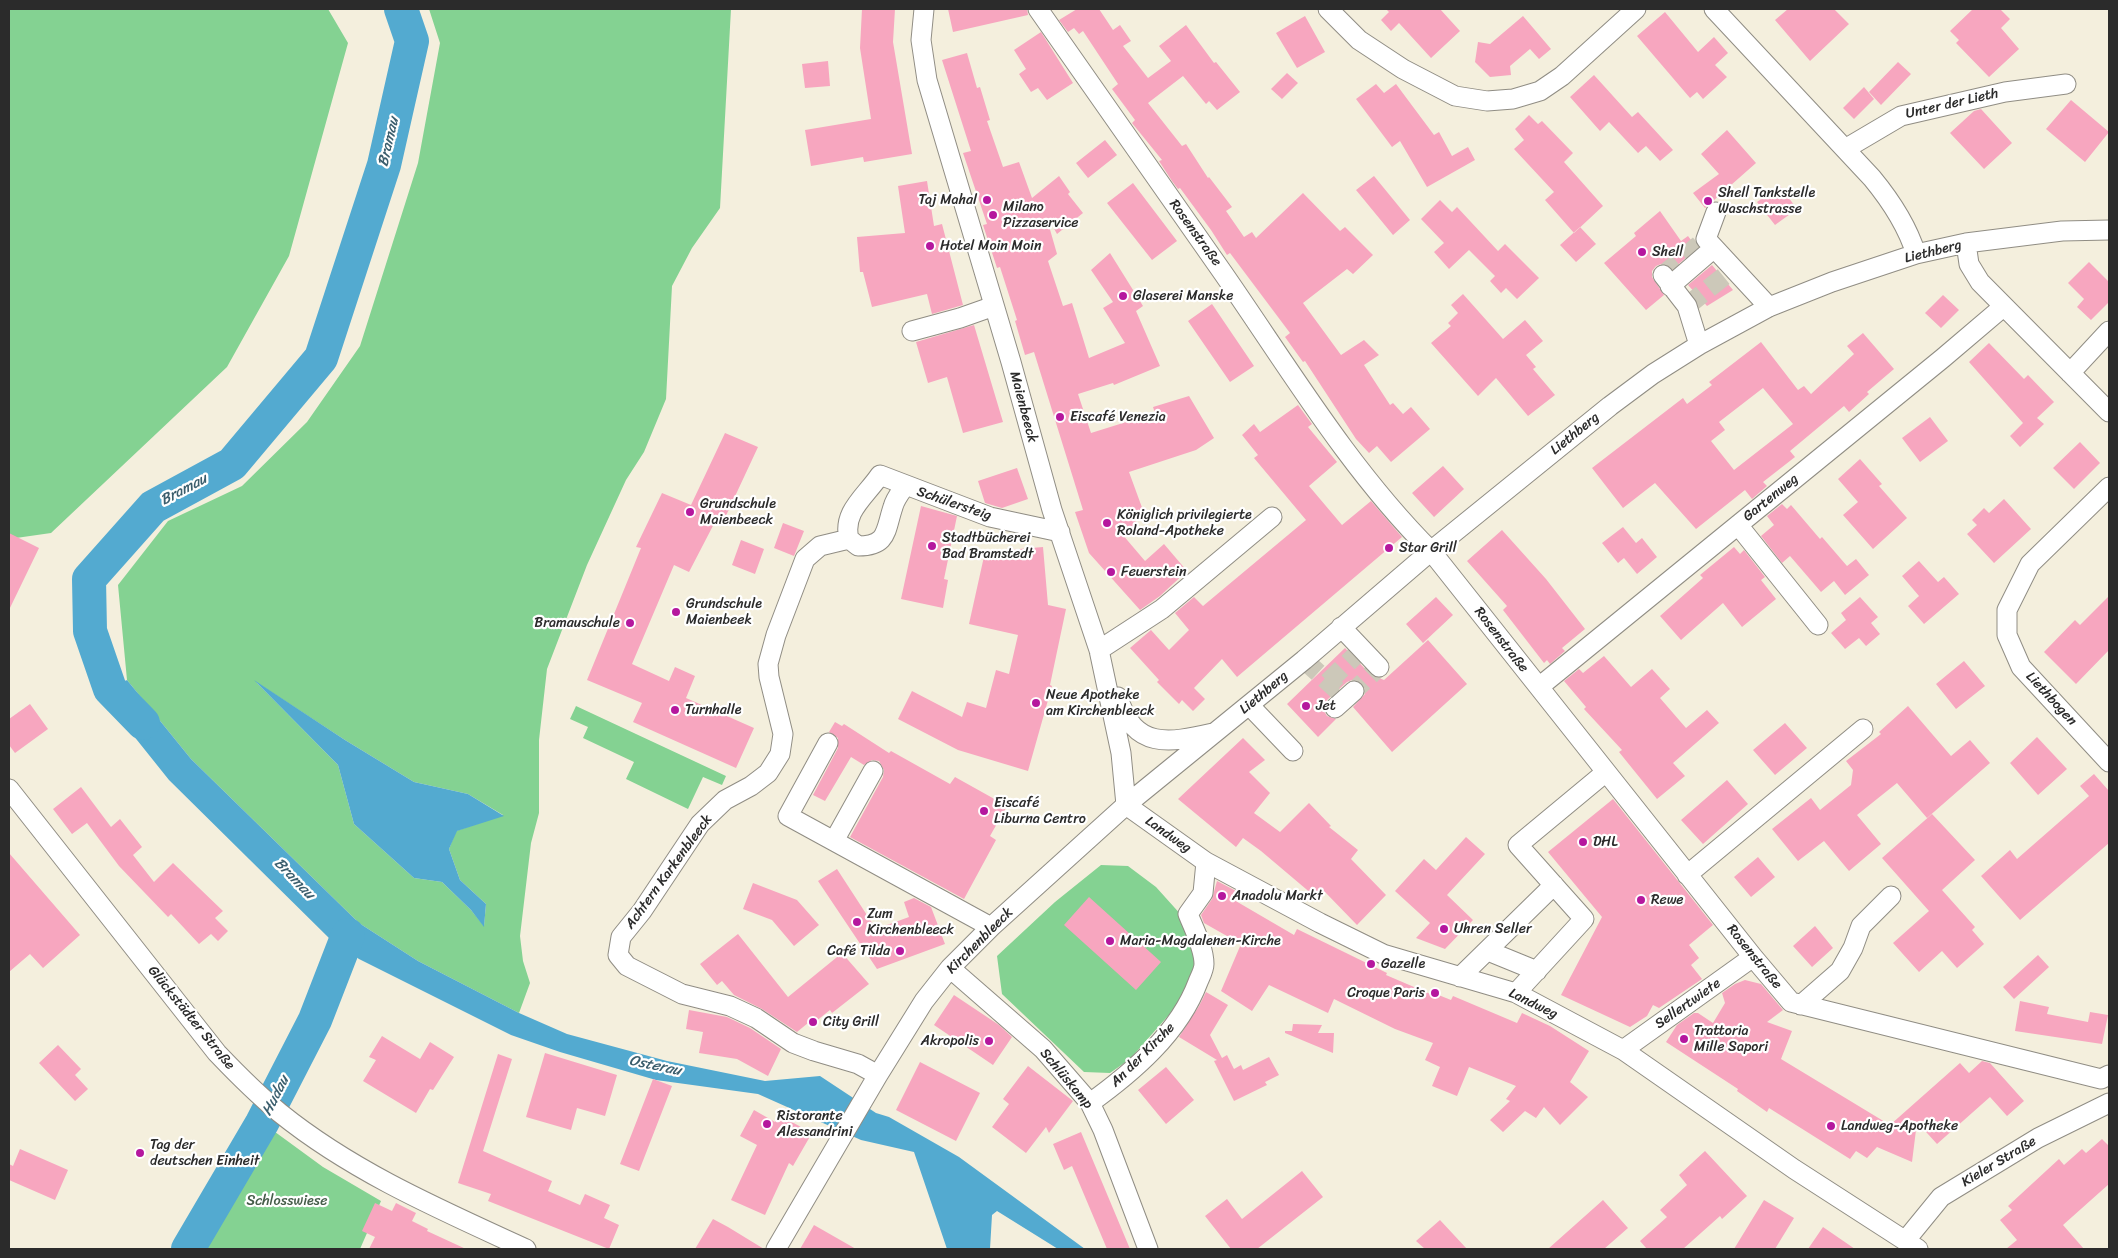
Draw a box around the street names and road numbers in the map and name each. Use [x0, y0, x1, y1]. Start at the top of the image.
street label: Unter der Lieth [1904, 85, 2000, 123]
street label: Rosenstraße [1165, 196, 1225, 270]
street label: Liethberg [1903, 237, 1963, 267]
street label: Maienbeeck [1005, 370, 1041, 444]
street label: Liethberg [1547, 409, 1603, 459]
street label: Gartenweg [1740, 471, 1802, 525]
street label: Schülersteig [915, 483, 993, 525]
street label: Rosenstraße [1470, 604, 1532, 676]
street label: Liethberg [1236, 668, 1292, 718]
street label: Liethbogen [2022, 669, 2080, 729]
street label: Achtern Karkenbleeck [622, 812, 716, 932]
street label: Landweg [1142, 813, 1194, 857]
street label: Kirchenbleeck [943, 904, 1017, 978]
street label: Rosenstraße [1723, 921, 1785, 993]
street label: Glückstädter Straße [144, 963, 238, 1073]
street label: Sellertwiete [1652, 975, 1724, 1033]
street label: Landweg [1506, 985, 1560, 1023]
street label: An der Kirche [1107, 1019, 1179, 1091]
street label: Schlüskamp [1036, 1045, 1096, 1113]
street label: Kieler Straße [1959, 1133, 2039, 1191]

